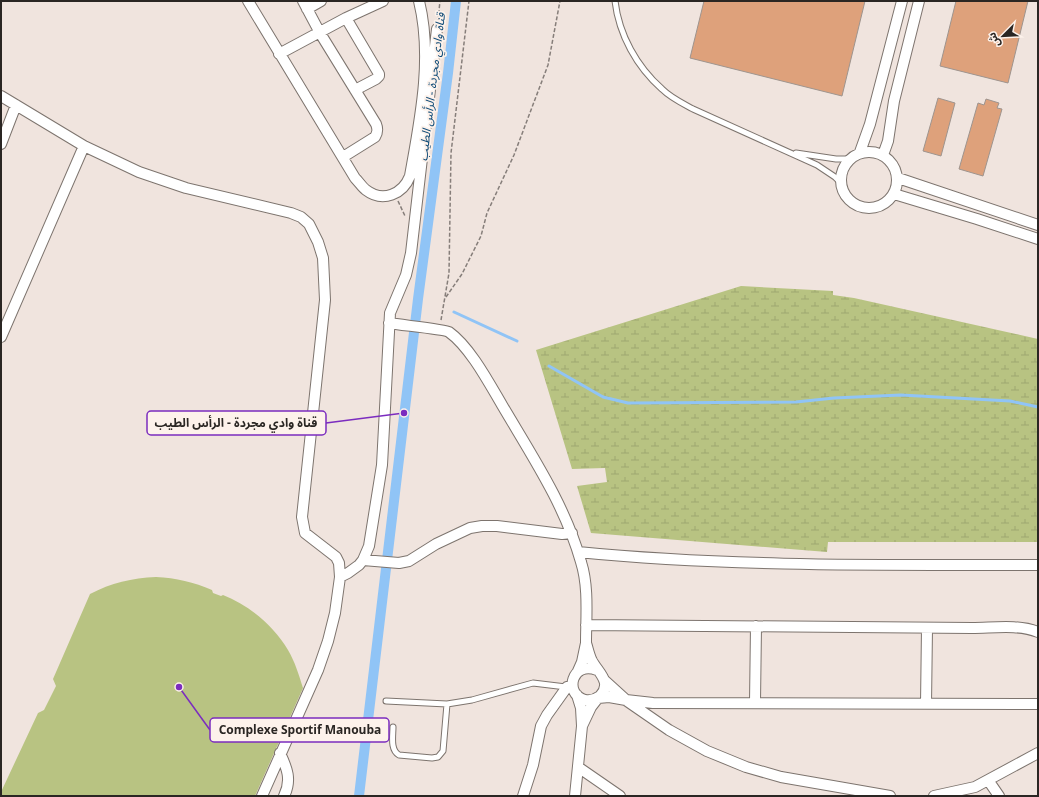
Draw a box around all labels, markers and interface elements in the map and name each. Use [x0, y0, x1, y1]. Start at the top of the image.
water label: قناة وادي مجردة - الرأس الطيب [414, 10, 451, 162]
north arrow [983, 16, 1023, 56]
text: ش [983, 30, 1003, 50]
callout: قناة وادي مجردة - الرأس الطيب [147, 411, 326, 435]
text: قناة وادي مجردة - الرأس الطيب [155, 414, 317, 433]
callout: Complexe Sportif Manouba [210, 718, 389, 742]
text: Complexe Sportif Manouba [219, 721, 381, 738]

